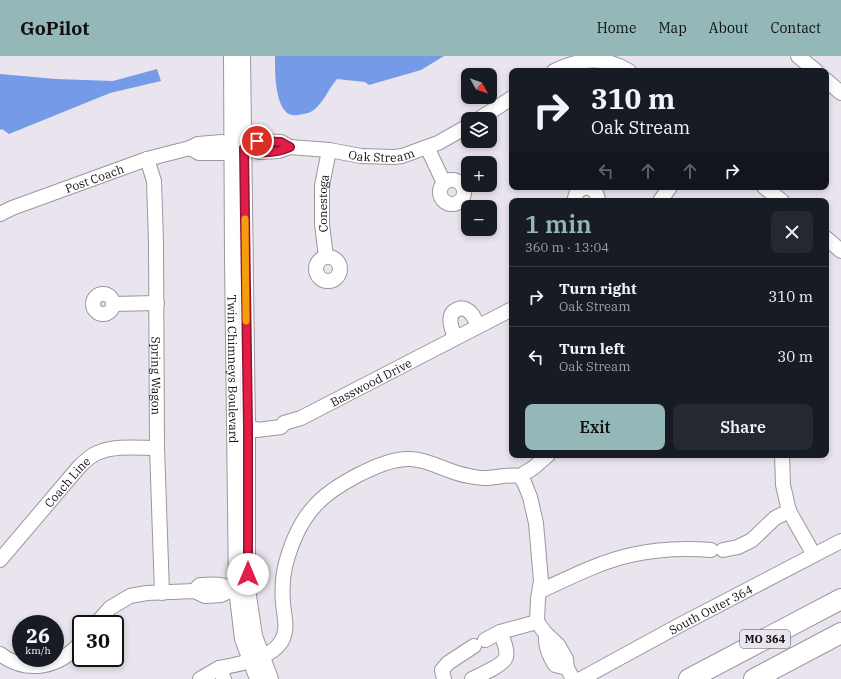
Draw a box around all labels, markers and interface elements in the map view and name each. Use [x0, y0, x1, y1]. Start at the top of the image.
text: GoPilot [20, 16, 89, 40]
text: Home [597, 19, 636, 37]
text: Map [658, 19, 687, 37]
text: About [709, 19, 748, 37]
text: Contact [770, 19, 821, 37]
north arrow [461, 68, 497, 104]
map controls [461, 68, 497, 236]
text: 310 m [591, 80, 675, 117]
icon: right [525, 84, 577, 136]
button: layers [461, 112, 497, 148]
text: Oak Stream [591, 116, 690, 139]
pin [240, 124, 274, 158]
icon: arrive [246, 130, 268, 152]
street label: Oak Stream [347, 144, 417, 165]
button: + [461, 156, 497, 192]
street label: Post Coach [63, 160, 126, 196]
icon: left [595, 160, 617, 182]
icon: ahead [637, 160, 659, 182]
icon: ahead [679, 160, 701, 182]
icon: right [721, 160, 743, 182]
street label: Conestoga [314, 172, 332, 233]
button: − [461, 200, 497, 236]
text: 1 min [525, 208, 592, 240]
button: close [771, 211, 813, 253]
text: 360 m · 13:04 [525, 239, 609, 256]
text: Turn right [559, 279, 637, 298]
icon: right [525, 286, 547, 308]
text: 310 m [768, 287, 813, 306]
street label: Twin Chimneys Boulevard [225, 295, 242, 443]
text: Oak Stream [559, 298, 631, 315]
street label: Spring Wagon [149, 336, 164, 416]
text: Turn left [559, 339, 625, 358]
icon: left [525, 346, 547, 368]
text: 30 m [777, 347, 813, 366]
street label: Basswood Drive [327, 355, 414, 409]
text: Oak Stream [559, 358, 631, 375]
button: Exit [525, 404, 665, 450]
button: Share [673, 404, 813, 450]
street label: Coach Line [41, 453, 93, 510]
position arrow [227, 553, 269, 595]
street label: South Outer 364 [666, 581, 755, 637]
speed limit sign: 30 [72, 615, 124, 667]
text: 26 [26, 622, 50, 649]
road number: MO 364 [740, 630, 790, 648]
text: km/h [25, 644, 51, 657]

